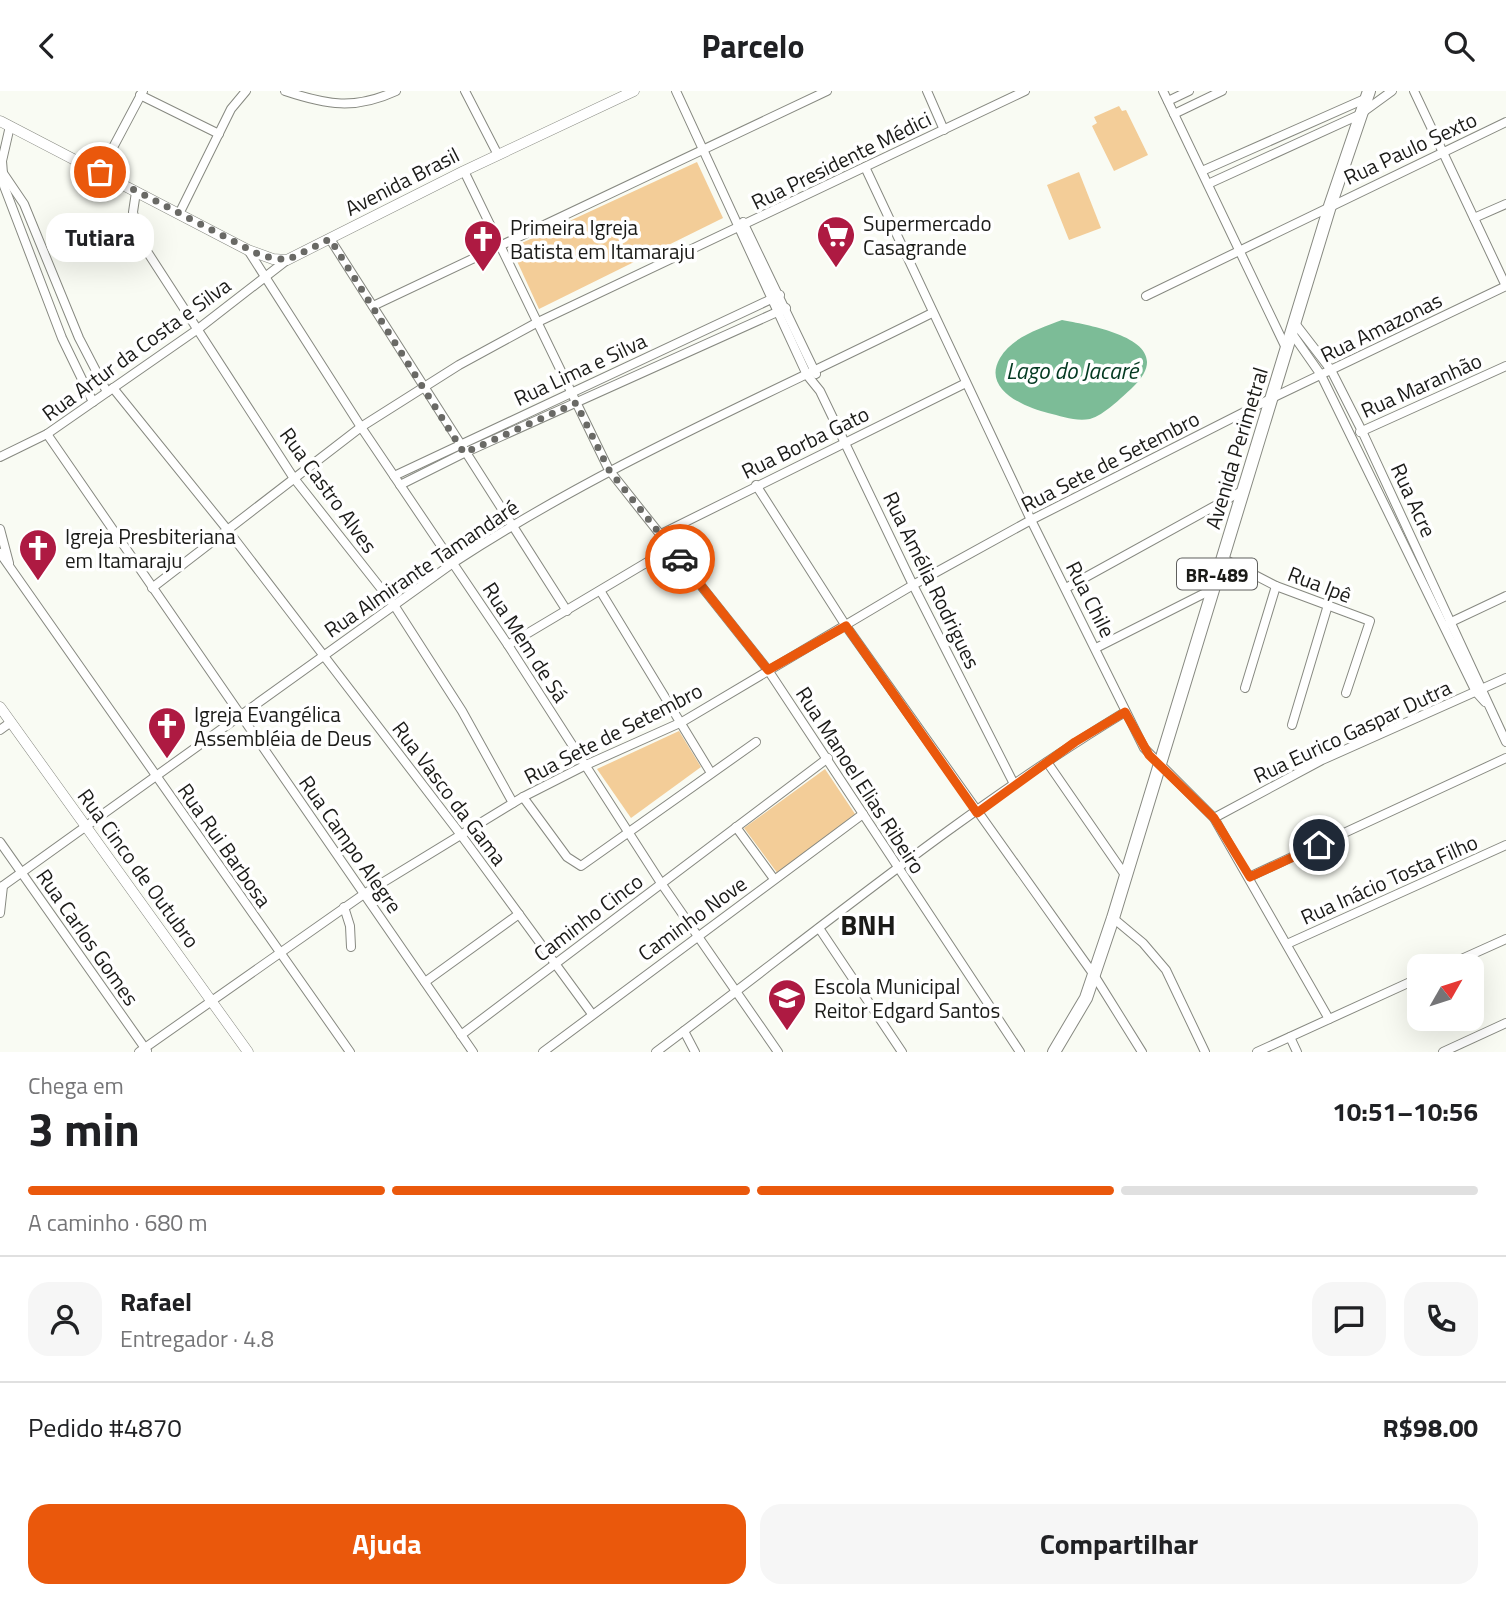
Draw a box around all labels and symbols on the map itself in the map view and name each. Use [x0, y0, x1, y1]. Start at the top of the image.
street label: Rua Presidente Médici [746, 102, 936, 218]
street label: Rua Paulo Sexto [1338, 103, 1482, 193]
street label: Avenida Brasil [339, 138, 465, 224]
pin [70, 142, 130, 202]
place label: Supermercado Casagrande [863, 207, 992, 263]
place label: Primeira Igreja Batista em Itamaraju [510, 211, 695, 267]
callout: Tutiara [46, 214, 154, 263]
supermarket icon: Supermercado Casagrande [815, 214, 857, 269]
church icon: Primeira Igreja Batista em Itamaraju [462, 218, 504, 273]
street label: Rua Artur da Costa e Silva [35, 269, 237, 429]
street label: Rua Amazonas [1315, 284, 1447, 370]
street label: Rua Lima e Silva [508, 324, 652, 414]
street label: Rua Maranhão [1355, 344, 1487, 426]
water label: Lago do Jacaré [1006, 353, 1140, 388]
street label: Avenida Perimetral [1196, 363, 1276, 533]
street label: Rua Borba Gato [736, 397, 874, 487]
street label: Rua Sete de Setembro [1015, 402, 1205, 520]
street label: Rua Castro Alves [272, 420, 386, 560]
street label: Rua Acre [1383, 458, 1445, 542]
street label: Rua Amélia Rodrigues [875, 486, 989, 674]
street label: Rua Almirante Tamandaré [317, 491, 525, 645]
place label: Igreja Presbiteriana em Itamaraju [65, 520, 236, 576]
courier [645, 524, 715, 594]
church icon: Igreja Presbiteriana em Itamaraju [17, 527, 59, 582]
street label: Rua Chile [1058, 555, 1124, 643]
street label: Rua Ipê [1283, 557, 1357, 611]
road number: BR-489 [1177, 559, 1257, 589]
street label: Rua Mem de Sá [475, 576, 577, 709]
street label: Rua Eurico Gaspar Dutra [1248, 671, 1457, 791]
street label: Rua Sete de Setembro [518, 674, 708, 792]
street label: Rua Manoel Elias Ribeiro [788, 680, 934, 880]
place label: Igreja Evangélica Assembléia de Deus [194, 698, 372, 754]
church icon: Igreja Evangélica Assembléia de Deus [146, 705, 188, 760]
street label: Rua Vasco da Gama [385, 714, 515, 872]
street label: Rua Campo Alegre [291, 769, 411, 919]
street label: Rua Rui Barbosa [170, 776, 280, 914]
street label: Rua Cinco de Outubro [70, 782, 208, 954]
pin [1289, 815, 1349, 875]
street label: Rua Inácio Tosta Filho [1295, 826, 1483, 932]
street label: Rua Carlos Gomes [29, 862, 147, 1012]
street label: Caminho Cinco [527, 865, 649, 969]
street label: Caminho Nove [631, 867, 753, 969]
district label: BNH [840, 903, 896, 946]
north arrow [1407, 954, 1484, 1031]
place label: Escola Municipal Reitor Edgard Santos [814, 970, 1000, 1026]
school or university icon: Escola Municipal Reitor Edgard Santos [766, 977, 808, 1032]

